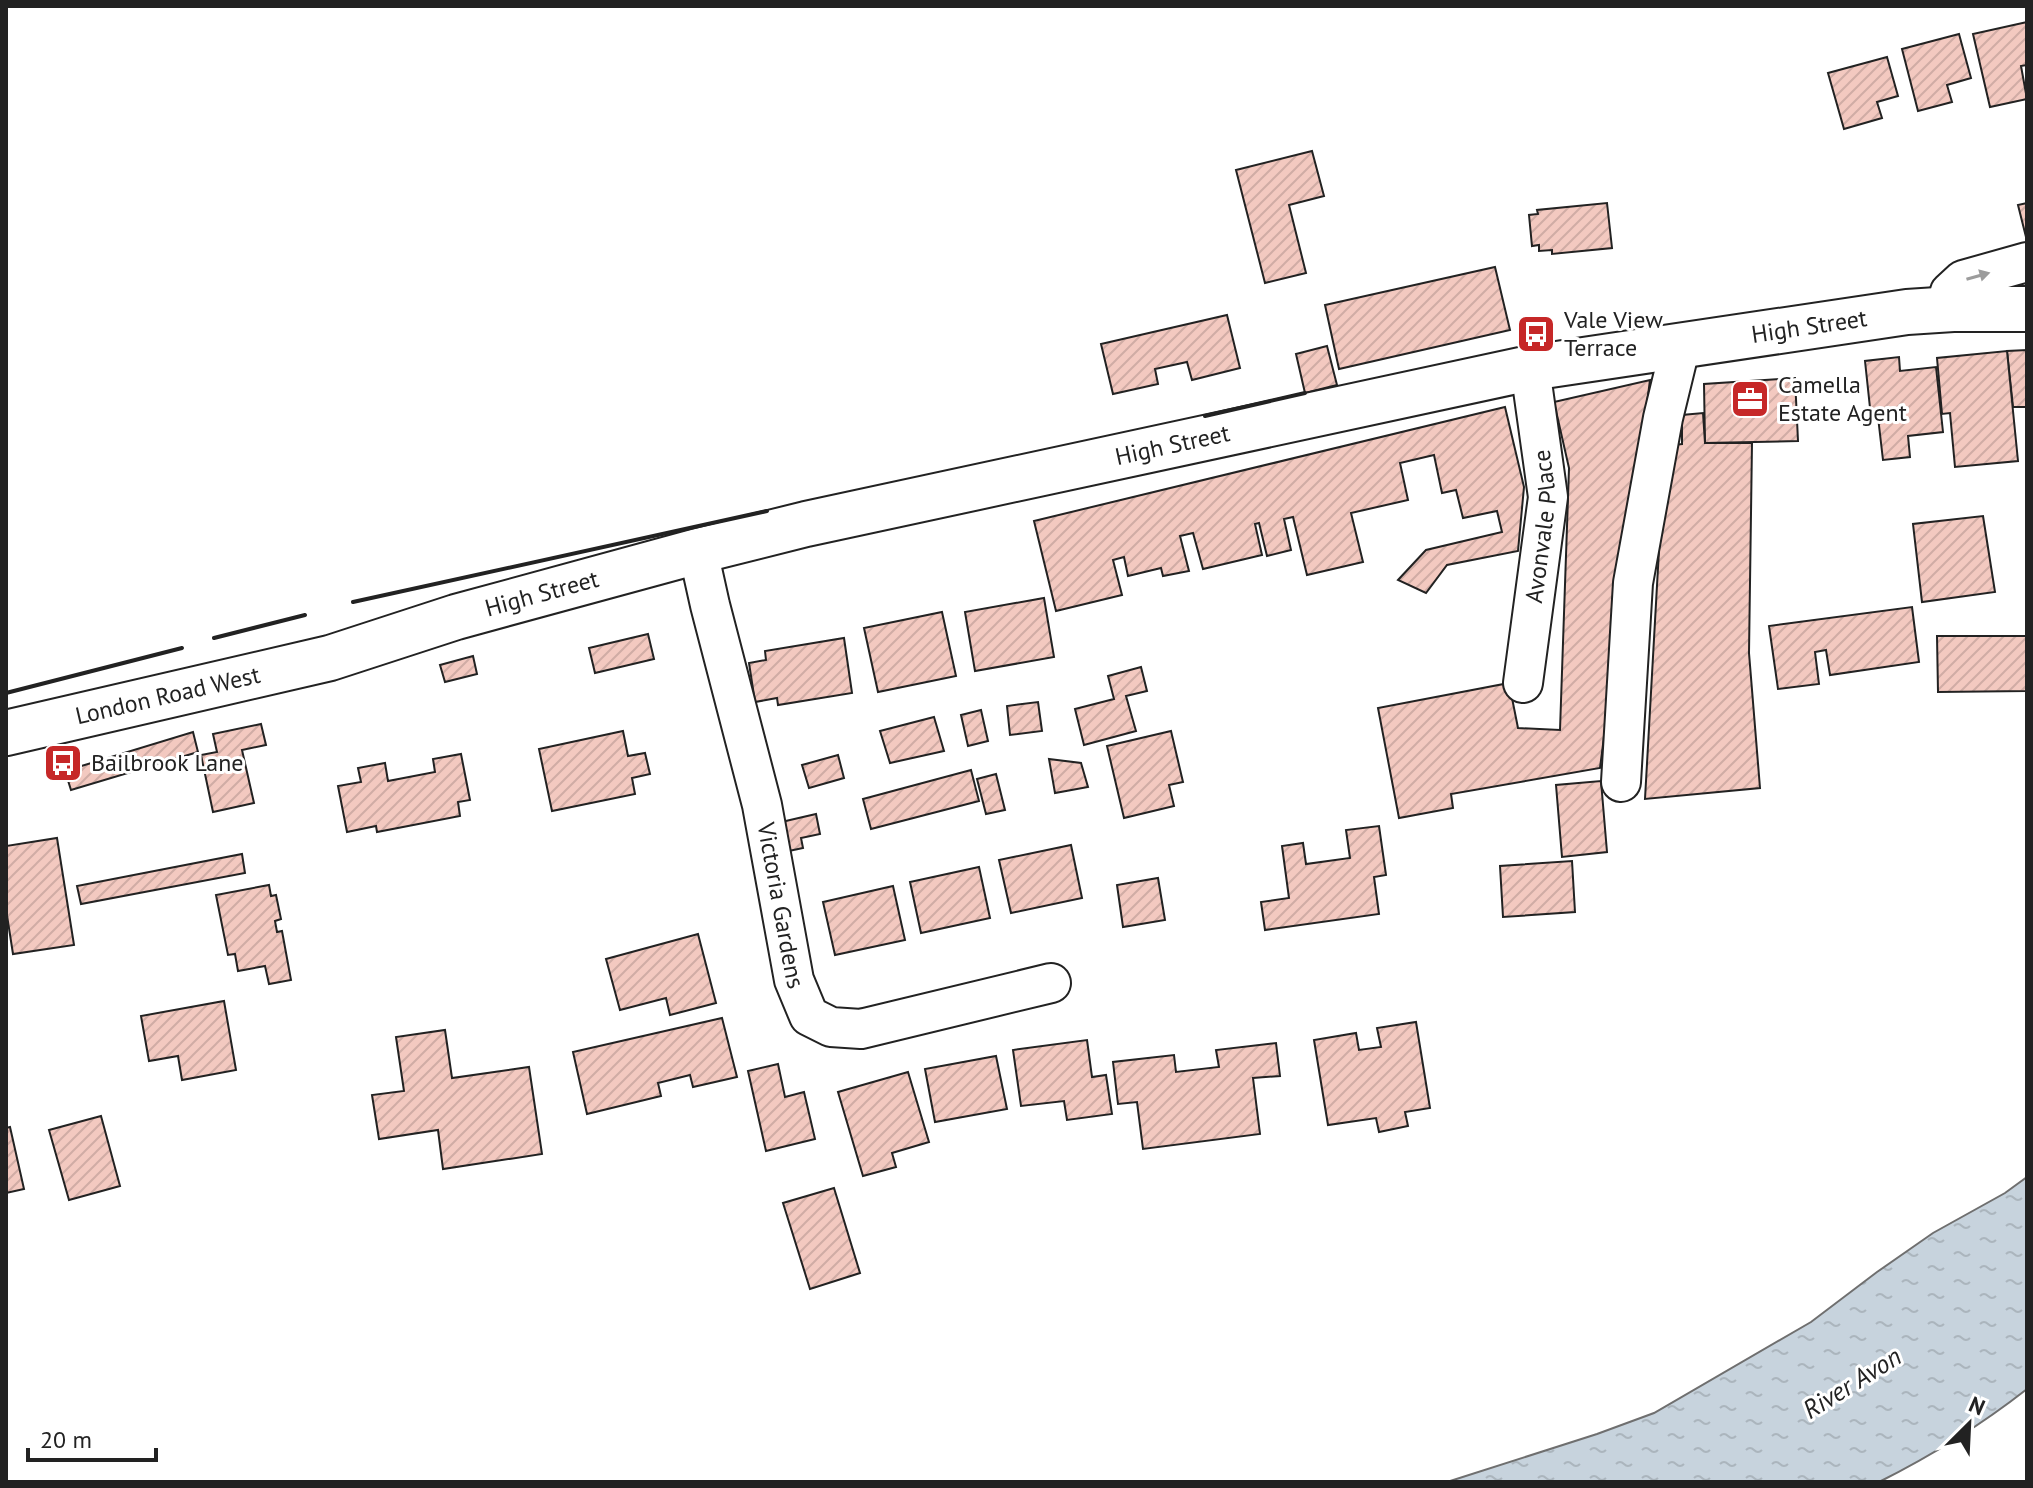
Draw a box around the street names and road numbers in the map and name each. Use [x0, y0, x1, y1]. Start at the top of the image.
street label: High Street [1749, 302, 1869, 350]
street label: High Street [1112, 417, 1232, 472]
street label: Avonvale Place [1518, 448, 1564, 605]
street label: High Street [481, 563, 602, 623]
street label: London Road West [72, 659, 263, 731]
street label: Victoria Gardens [750, 819, 812, 993]

